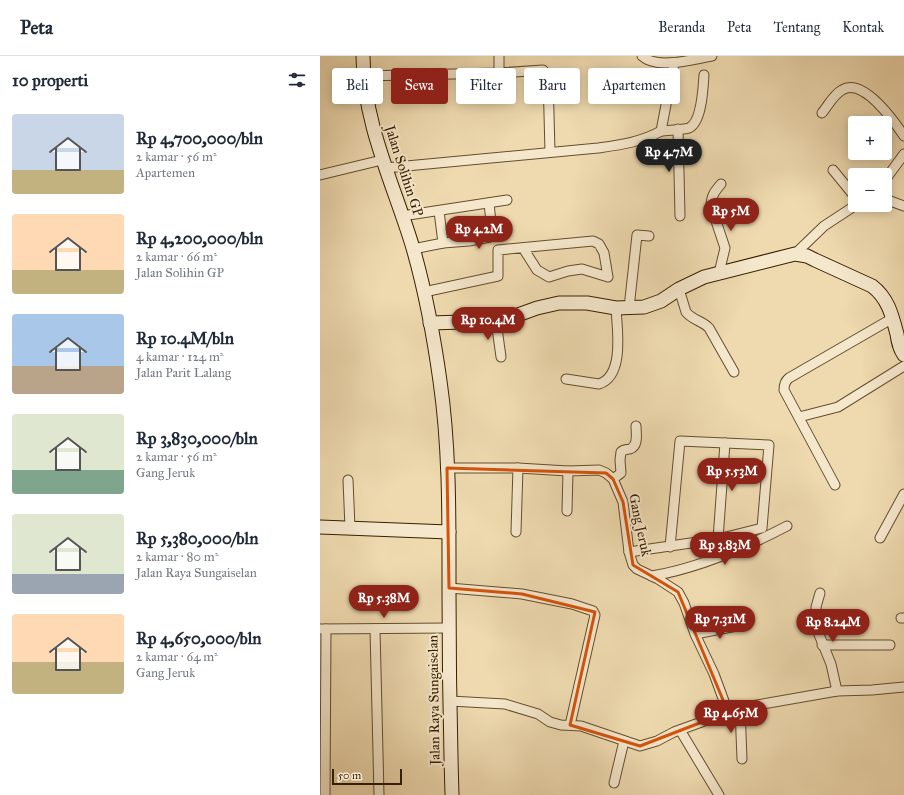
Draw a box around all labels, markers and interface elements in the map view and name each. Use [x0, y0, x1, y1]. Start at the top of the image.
text: Peta [20, 16, 53, 39]
text: Beranda [658, 19, 705, 36]
text: Peta [727, 19, 751, 36]
text: Tentang [773, 19, 820, 36]
text: Kontak [842, 19, 884, 36]
chip: Beli [332, 68, 383, 104]
chip: Sewa [391, 68, 448, 104]
chip: Filter [456, 68, 516, 104]
chip: Baru [524, 68, 580, 104]
chip: Apartemen [588, 68, 680, 104]
icon: filters [286, 69, 308, 91]
text: 10 properti [12, 70, 88, 91]
map controls [848, 116, 892, 212]
button: + [848, 116, 892, 160]
street label: Jalan Solihin GP [380, 121, 427, 219]
text: Rp 4,700,000/bln [136, 128, 263, 149]
icon: home [44, 130, 92, 178]
pin: Rp 4.7M [632, 139, 706, 173]
text: Rp 4.7M [645, 144, 693, 160]
text: 2 kamar · 56 m² [136, 149, 217, 165]
text: Apartemen [136, 165, 195, 181]
button: − [848, 168, 892, 212]
pin: Rp 5M [703, 198, 759, 232]
text: Rp 5M [712, 203, 750, 219]
pin: Rp 4.2M [442, 216, 516, 250]
text: Rp 4.2M [455, 221, 503, 237]
text: Rp 4,200,000/bln [136, 228, 263, 249]
icon: home [44, 230, 92, 278]
text: 2 kamar · 66 m² [136, 249, 217, 265]
text: Jalan Solihin GP [136, 265, 224, 281]
pin: Rp 10.4M [447, 307, 529, 341]
text: Rp 10.4M [461, 312, 515, 328]
text: Rp 10.4M/bln [136, 328, 234, 349]
icon: home [44, 330, 92, 378]
text: 4 kamar · 124 m² [136, 349, 224, 365]
text: Jalan Parit Lalang [136, 365, 231, 381]
text: Rp 3,830,000/bln [136, 428, 258, 449]
icon: home [44, 430, 92, 478]
text: 2 kamar · 56 m² [136, 449, 217, 465]
pin: Rp 5.53M [691, 458, 773, 492]
text: Rp 5.53M [706, 463, 758, 479]
text: Gang Jeruk [136, 465, 195, 481]
street label: Gang Jeruk [624, 492, 655, 559]
text: Rp 5,380,000/bln [136, 528, 258, 549]
icon: home [44, 530, 92, 578]
pin: Rp 3.83M [684, 532, 766, 566]
text: Rp 3.83M [699, 537, 751, 553]
text: 2 kamar · 80 m² [136, 549, 218, 565]
text: Jalan Raya Sungaiselan [136, 565, 257, 581]
pin: Rp 5.38M [343, 585, 425, 619]
text: Rp 5.38M [358, 590, 410, 606]
pin: Rp 7.31M [679, 606, 761, 640]
pin: Rp 8.24M [792, 609, 874, 643]
text: Rp 7.31M [694, 611, 746, 627]
text: Rp 8.24M [805, 614, 861, 630]
text: Rp 4,650,000/bln [136, 628, 262, 649]
icon: home [44, 630, 92, 678]
street label: Jalan Raya Sungaiselan [424, 634, 445, 767]
text: 2 kamar · 64 m² [136, 649, 218, 665]
text: Gang Jeruk [136, 665, 195, 681]
pin: Rp 4.65M [690, 700, 772, 734]
text: Rp 4.65M [704, 705, 758, 721]
scale bar [332, 767, 402, 786]
text: 50 m [338, 769, 361, 782]

